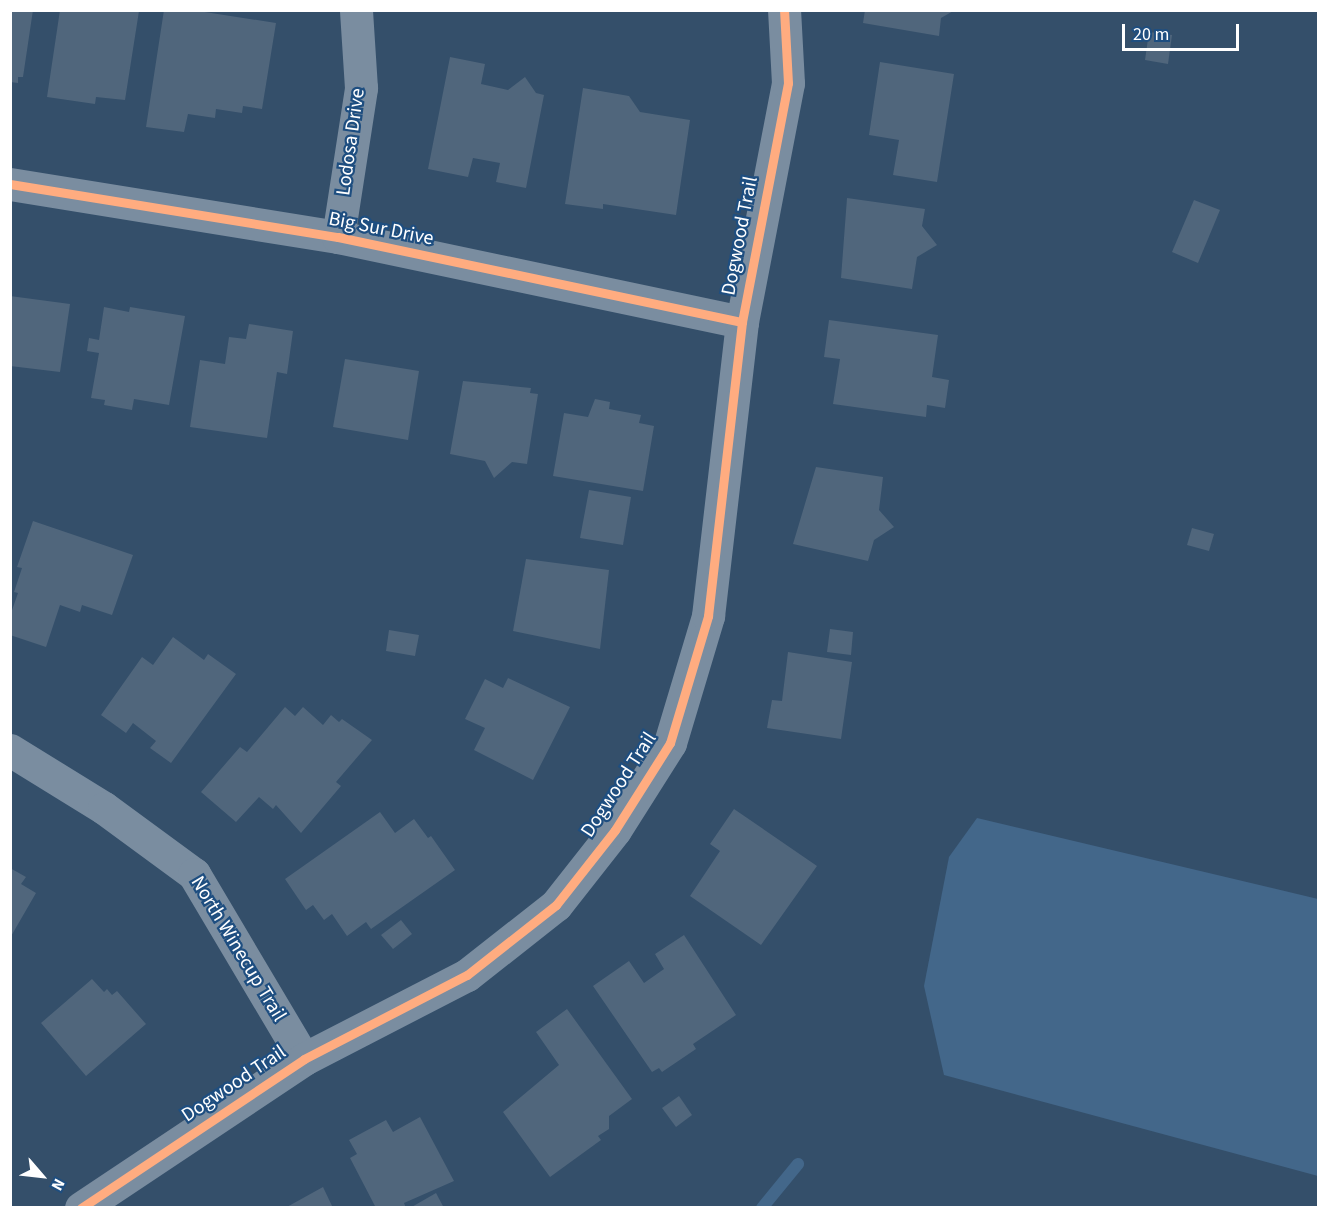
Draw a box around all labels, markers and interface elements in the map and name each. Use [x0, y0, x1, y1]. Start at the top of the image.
scale bar [1125, 12, 1242, 50]
text: 20 m [1133, 22, 1169, 47]
street label: Lodosa Drive [332, 87, 370, 197]
street label: Dogwood Trail [717, 175, 763, 297]
street label: Big Sur Drive [326, 207, 436, 251]
street label: Dogwood Trail [576, 728, 662, 842]
street label: North Winecup Trail [185, 872, 291, 1026]
street label: Dogwood Trail [177, 1040, 291, 1128]
north arrow [12, 1146, 72, 1206]
text: N [46, 1175, 70, 1194]

